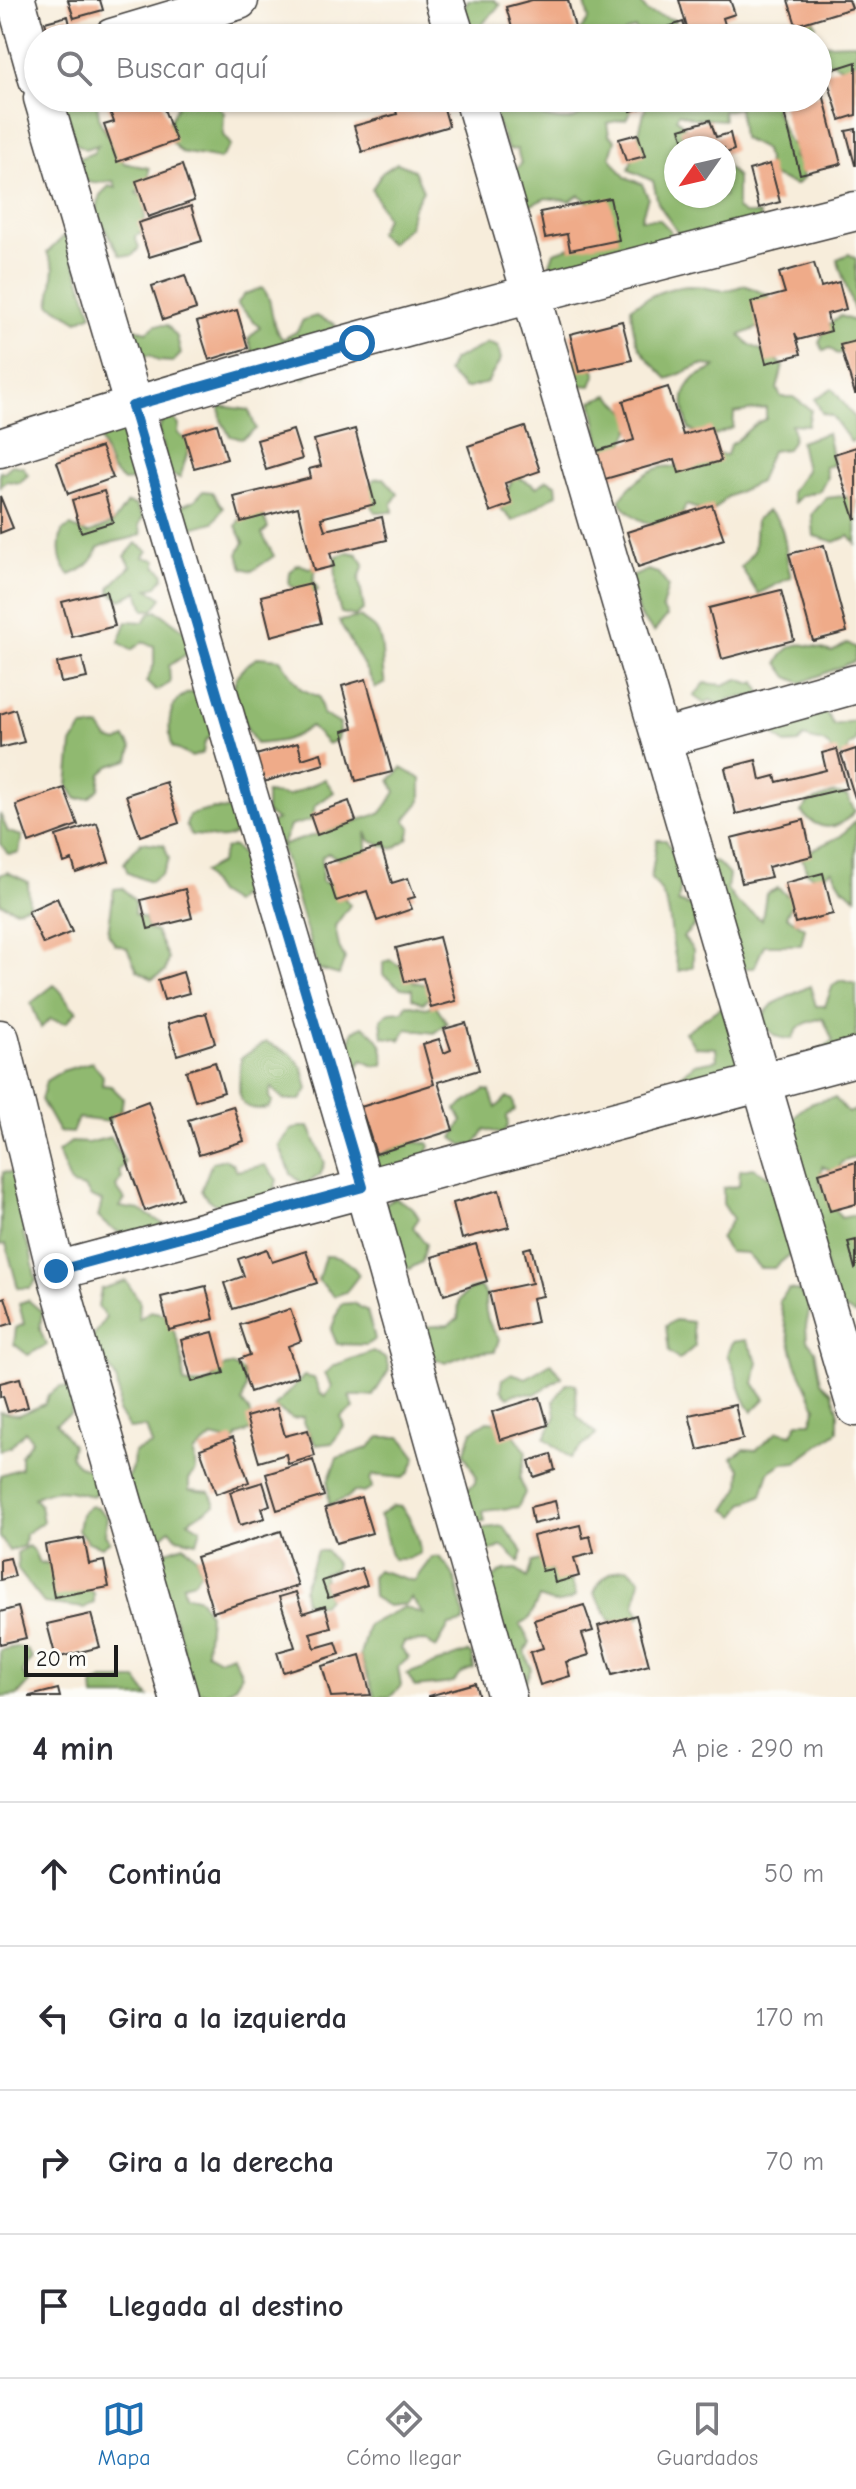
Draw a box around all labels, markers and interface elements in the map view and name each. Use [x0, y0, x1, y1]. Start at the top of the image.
search box [24, 24, 832, 112]
icon: search [52, 46, 96, 90]
text: Buscar aquí [116, 51, 267, 86]
north arrow [664, 136, 736, 208]
route start [339, 325, 375, 361]
route end [38, 1253, 74, 1289]
scale bar [24, 1641, 118, 1677]
text: 20 m [36, 1646, 86, 1672]
text: 4 min [32, 1729, 114, 1769]
text: A pie · 290 m [672, 1734, 824, 1764]
icon: ahead [32, 1852, 76, 1896]
text: Continúa [108, 1857, 222, 1892]
text: 50 m [764, 1859, 824, 1889]
icon: left [32, 1996, 76, 2040]
text: Gira a la izquierda [108, 2001, 347, 2036]
text: 170 m [755, 2003, 824, 2033]
icon: right [32, 2140, 76, 2184]
text: Gira a la derecha [108, 2145, 334, 2180]
text: 70 m [766, 2147, 824, 2177]
icon: arrive [32, 2284, 76, 2328]
text: Llegada al destino [108, 2289, 344, 2324]
tab: Mapa [98, 2397, 151, 2471]
tab: Cómo llegar [346, 2397, 461, 2471]
tab: Guardados [656, 2397, 758, 2471]

